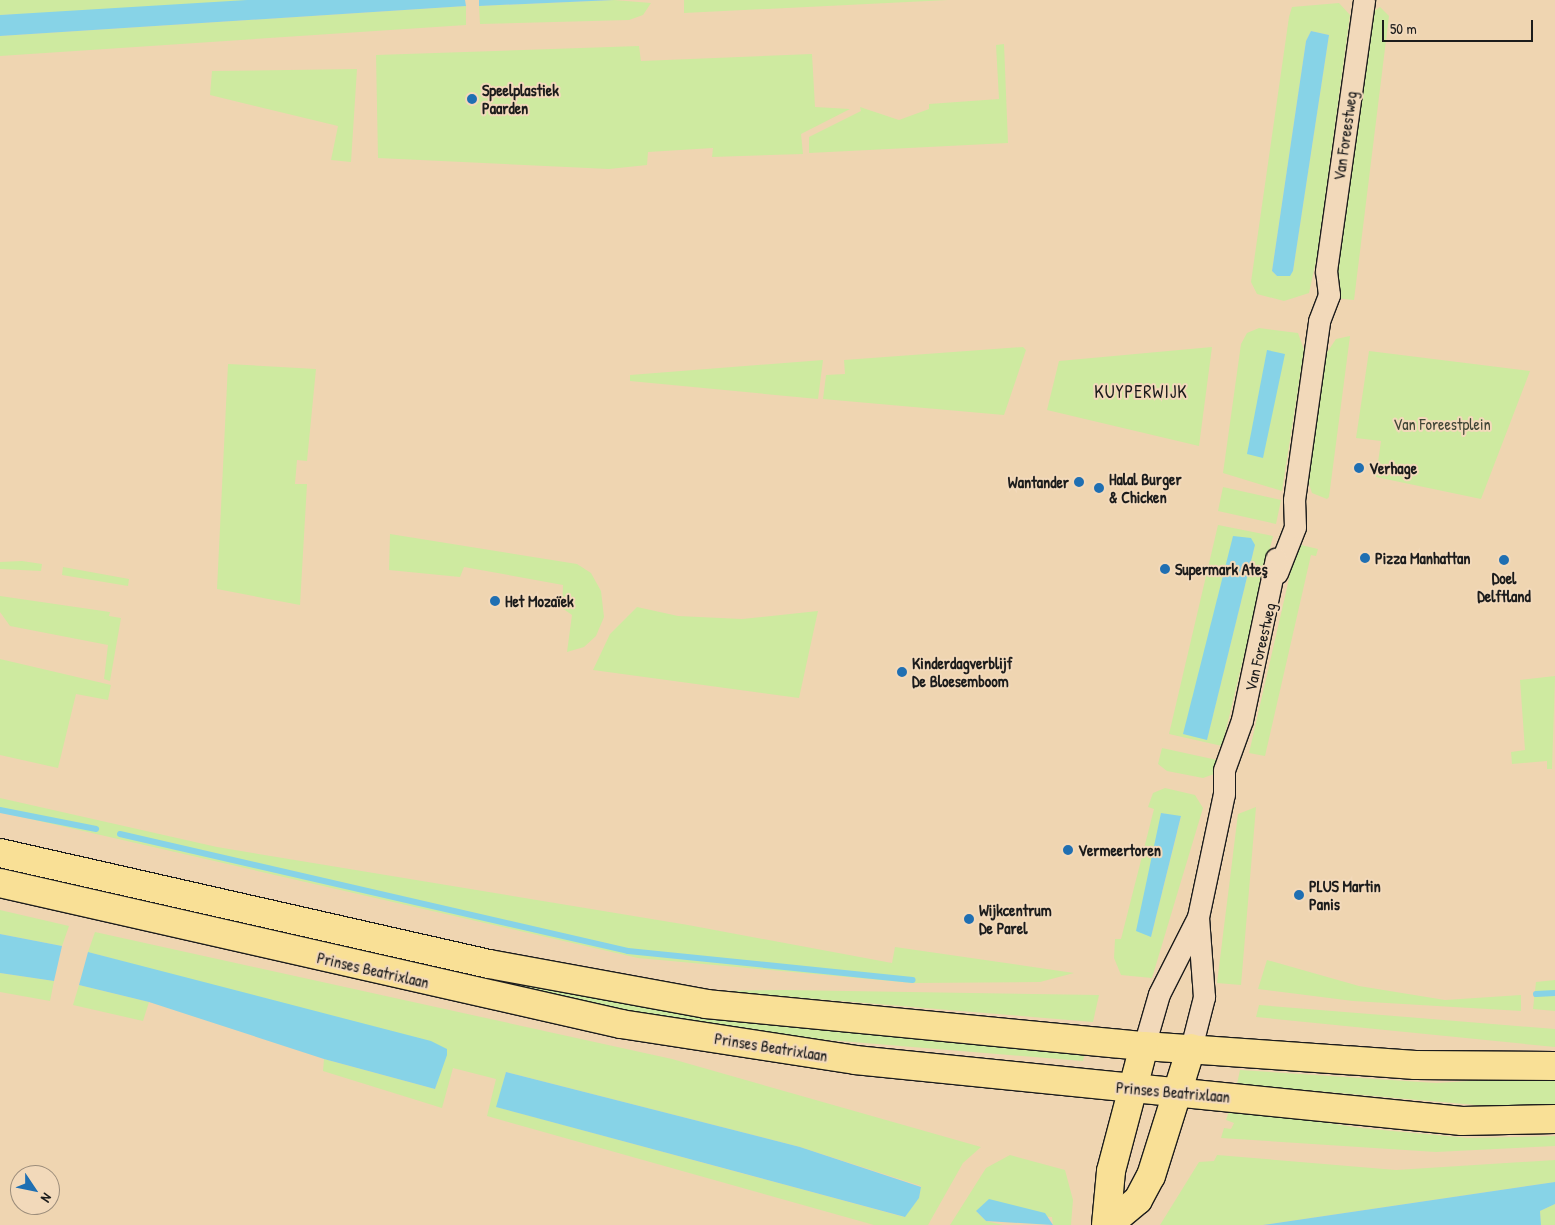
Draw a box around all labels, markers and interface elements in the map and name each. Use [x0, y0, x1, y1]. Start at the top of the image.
scale bar [1385, 10, 1536, 42]
text: 50 m [1390, 18, 1417, 39]
place label: Speelplastiek Paarden [482, 80, 559, 118]
street label: Van Foreestweg [1329, 90, 1361, 182]
marker: Speelplastiek Paarden [466, 93, 478, 105]
district label: KUYPERWIJK [1093, 381, 1189, 403]
park label: Van Foreestplein [1393, 414, 1491, 434]
place label: Verhage [1369, 458, 1417, 478]
marker: Verhage [1353, 462, 1365, 474]
place label: Halal Burger & Chicken [1109, 469, 1182, 507]
place label: Wantander [1008, 472, 1069, 492]
marker: Wantander [1073, 476, 1085, 488]
marker: Halal Burger & Chicken [1093, 482, 1105, 494]
place label: Pizza Manhattan [1375, 548, 1470, 568]
marker: Pizza Manhattan [1359, 552, 1371, 564]
marker: Doel Delftland [1498, 554, 1510, 566]
place label: Supermark Ateş [1175, 559, 1268, 579]
marker: Supermark Ateş [1159, 563, 1171, 575]
place label: Doel Delftland [1477, 568, 1531, 606]
place label: Het Mozaïek [505, 591, 574, 611]
marker: Het Mozaïek [489, 595, 501, 607]
street label: Van Foreestweg [1241, 601, 1279, 693]
place label: Kinderdagverblijf De Bloesemboom [912, 653, 1012, 691]
marker: Kinderdagverblijf De Bloesemboom [896, 666, 908, 678]
place label: Vermeertoren [1078, 840, 1161, 860]
marker: Vermeertoren [1062, 844, 1074, 856]
place label: PLUS Martin Panis [1309, 876, 1381, 914]
marker: PLUS Martin Panis [1293, 889, 1305, 901]
place label: Wijkcentrum De Parel [979, 900, 1052, 938]
marker: Wijkcentrum De Parel [963, 913, 975, 925]
street label: Prinses Beatrixlaan [315, 948, 431, 992]
street label: Prinses Beatrixlaan [713, 1029, 829, 1065]
street label: Prinses Beatrixlaan [1115, 1077, 1231, 1107]
north arrow [10, 1165, 60, 1215]
text: N [37, 1190, 57, 1207]

